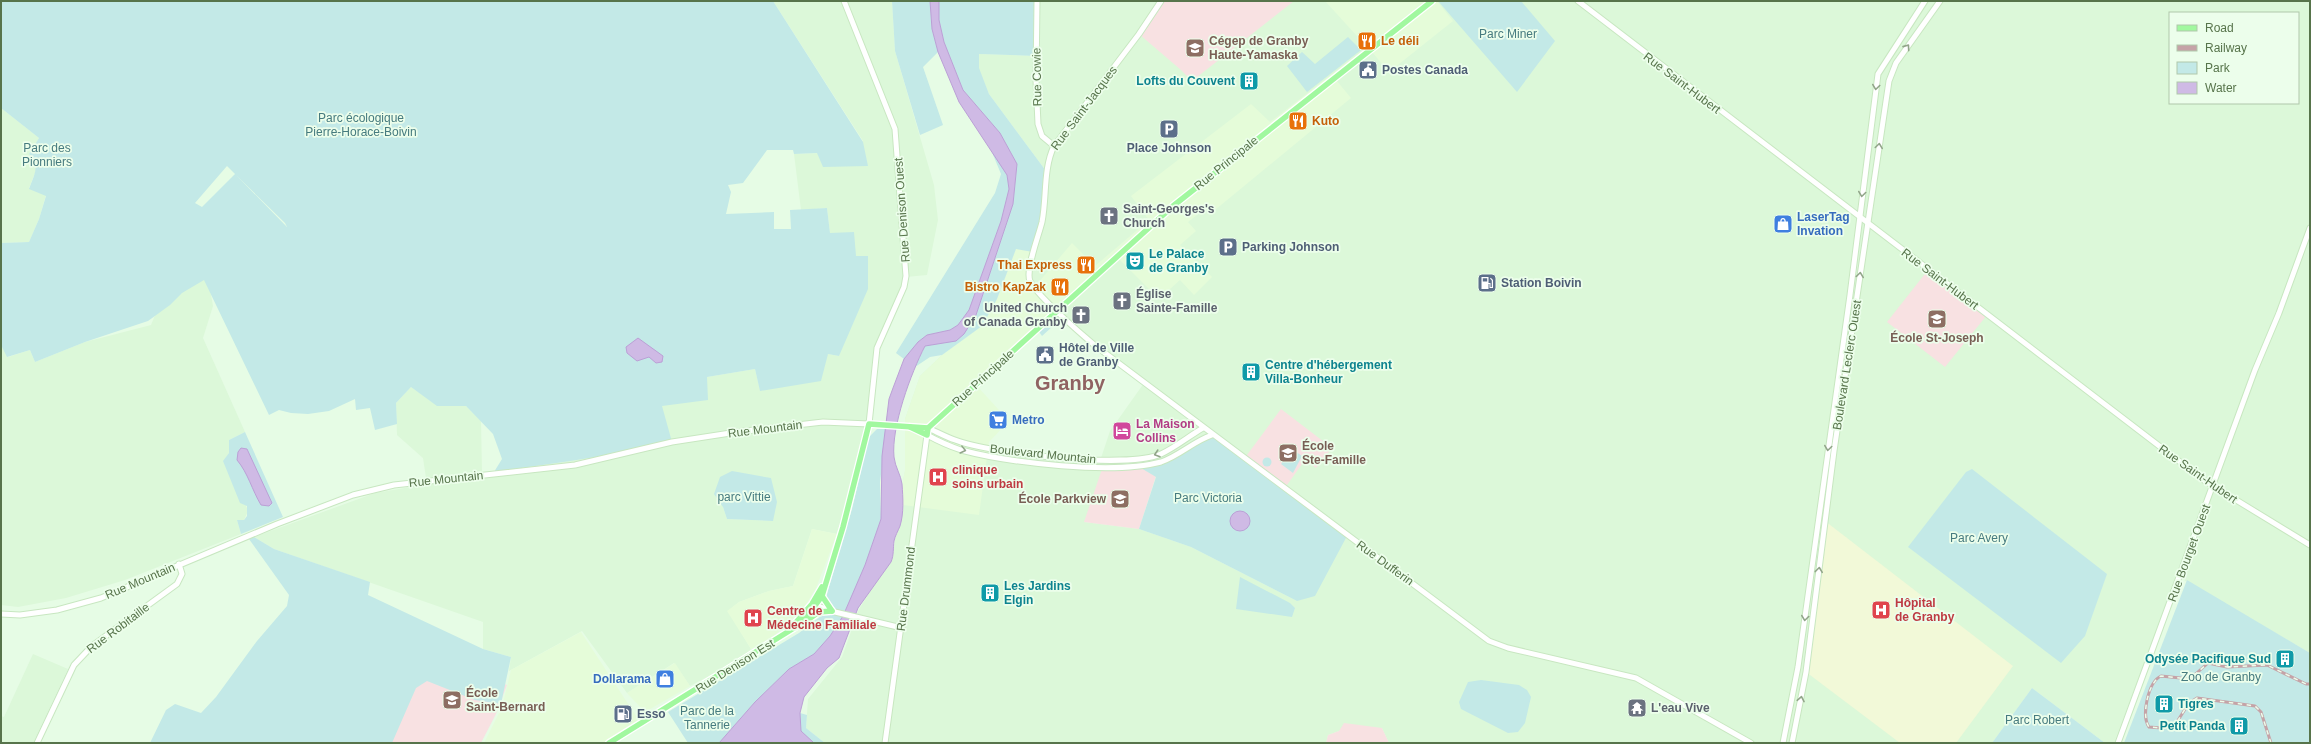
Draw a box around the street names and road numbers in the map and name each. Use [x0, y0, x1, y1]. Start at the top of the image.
street label: Rue Cowie [1029, 47, 1045, 106]
street label: Rue Saint-Hubert [1641, 50, 1724, 117]
street label: Rue Saint-Jacques [1048, 63, 1120, 153]
street label: Rue Principale [1191, 133, 1261, 193]
street label: Rue Denison Ouest [891, 157, 913, 263]
street label: Rue Saint-Hubert [1899, 246, 1982, 313]
street label: Boulevard Leclerc Ouest [1830, 298, 1864, 431]
street label: Rue Principale [949, 346, 1017, 409]
street label: Rue Mountain [727, 417, 803, 441]
street label: Boulevard Mountain [989, 441, 1097, 467]
street label: Rue Saint-Hubert [2156, 442, 2241, 507]
street label: Rue Mountain [408, 468, 484, 490]
street label: Rue Bourget Ouest [2165, 502, 2213, 604]
street label: Rue Dufferin [1354, 538, 1416, 588]
street label: Rue Drummond [894, 546, 918, 632]
street label: Rue Mountain [103, 560, 177, 602]
street label: Rue Robitaille [84, 600, 152, 656]
street label: Rue Denison Est [693, 636, 777, 696]

